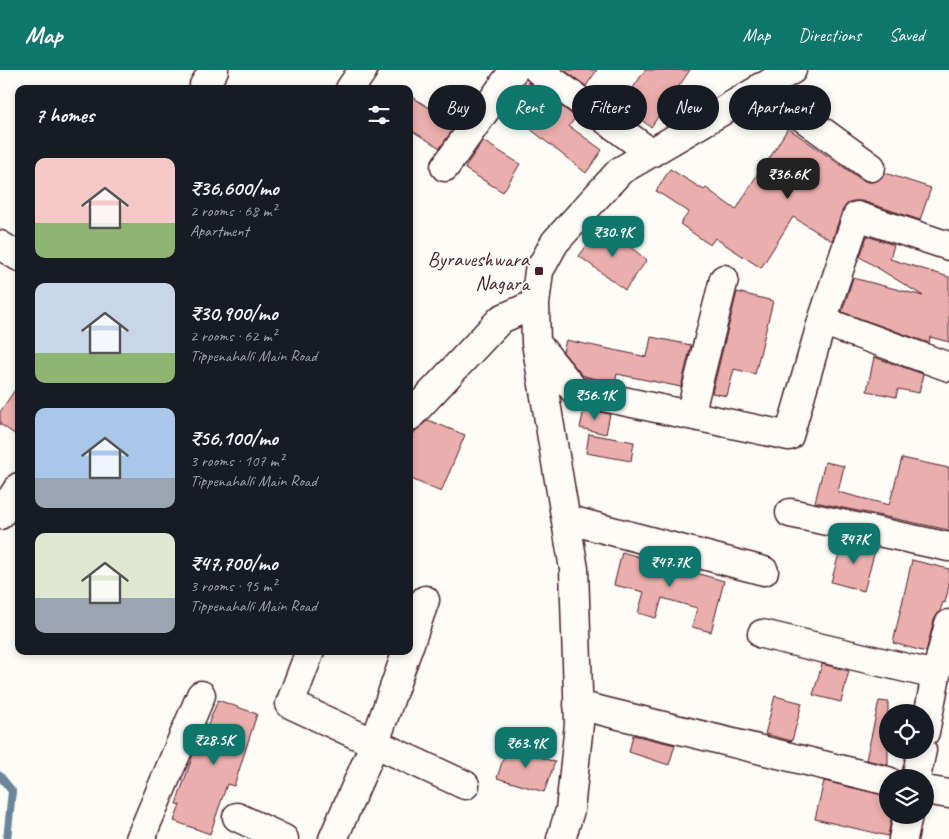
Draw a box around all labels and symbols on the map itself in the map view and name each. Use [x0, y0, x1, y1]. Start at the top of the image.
pin: ₹36.6K [747, 158, 829, 200]
pin: ₹30.9K [572, 216, 654, 258]
place label: Byraveshwara Nagara [428, 246, 531, 296]
marker: Byraveshwara Nagara [533, 265, 545, 277]
pin: ₹56.1K [554, 378, 636, 421]
pin: ₹47K [824, 522, 884, 565]
pin: ₹47.7K [629, 546, 711, 588]
pin: ₹28.5K [173, 724, 255, 766]
pin: ₹63.9K [485, 726, 567, 769]

